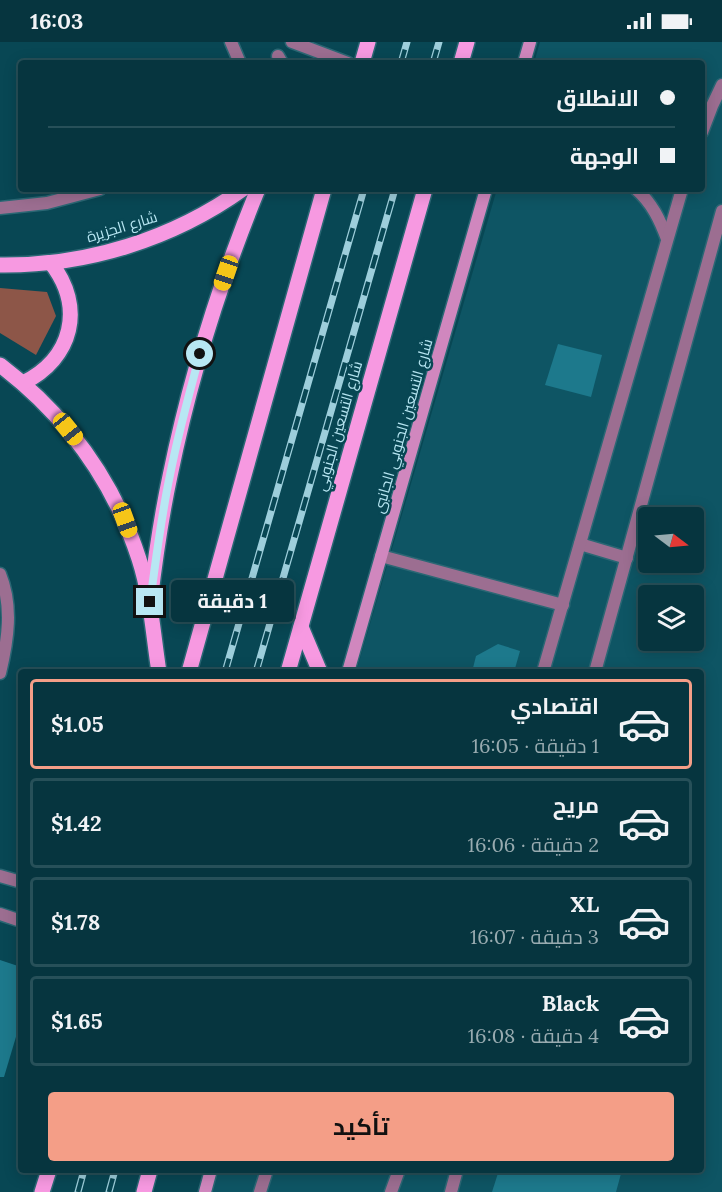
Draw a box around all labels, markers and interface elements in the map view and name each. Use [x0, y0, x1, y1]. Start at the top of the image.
text: 16:03 [30, 7, 83, 35]
text: الانطلاق [556, 84, 639, 112]
text: الوجهة [570, 142, 639, 170]
street label: شارع الجزيرة [84, 207, 160, 248]
car [212, 253, 240, 293]
street label: شارع التسعين الجنوبي الجانبى [368, 336, 439, 516]
route start [186, 340, 213, 367]
street label: شارع التسعين الجنوبي [311, 359, 369, 494]
car [50, 409, 86, 449]
car [110, 500, 140, 540]
north arrow [638, 507, 704, 573]
map controls [638, 507, 704, 651]
callout: 1 دقيقة [171, 581, 294, 623]
button: layers [638, 585, 704, 651]
route end [136, 588, 163, 615]
text: 1 دقيقة [198, 588, 267, 613]
text: اقتصادي [510, 692, 599, 720]
icon: car [617, 697, 671, 751]
text: $1.05 [51, 710, 104, 738]
text: 1 دقيقة · 16:05 [472, 733, 599, 758]
text: مريح [553, 791, 599, 819]
icon: car [617, 796, 671, 850]
text: $1.42 [51, 809, 102, 837]
text: 2 دقيقة · 16:06 [468, 832, 599, 857]
text: XL [570, 890, 599, 918]
icon: car [617, 895, 671, 949]
text: $1.78 [51, 908, 100, 936]
text: 3 دقيقة · 16:07 [470, 924, 599, 949]
text: Black [542, 989, 599, 1017]
icon: car [617, 994, 671, 1048]
text: $1.65 [51, 1007, 103, 1035]
text: 4 دقيقة · 16:08 [468, 1023, 599, 1048]
button: تأكيد [48, 1092, 674, 1161]

